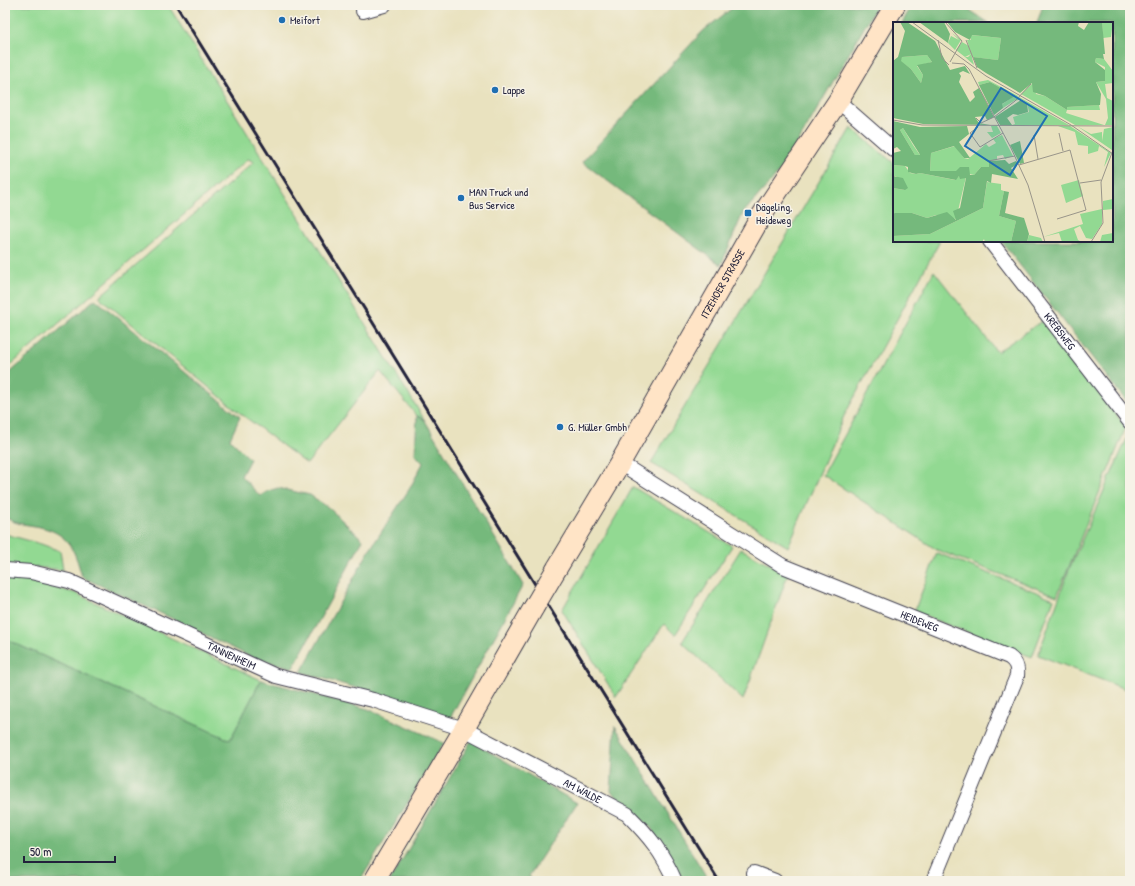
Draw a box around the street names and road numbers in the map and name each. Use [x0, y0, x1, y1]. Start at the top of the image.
street label: ITZEHOER STRASSE [697, 246, 748, 321]
street label: KREBSWEG [1041, 310, 1079, 353]
street label: HEIDEWEG [899, 607, 941, 635]
street label: TANNENHEIM [205, 638, 259, 673]
street label: AM WALDE [561, 775, 604, 807]

